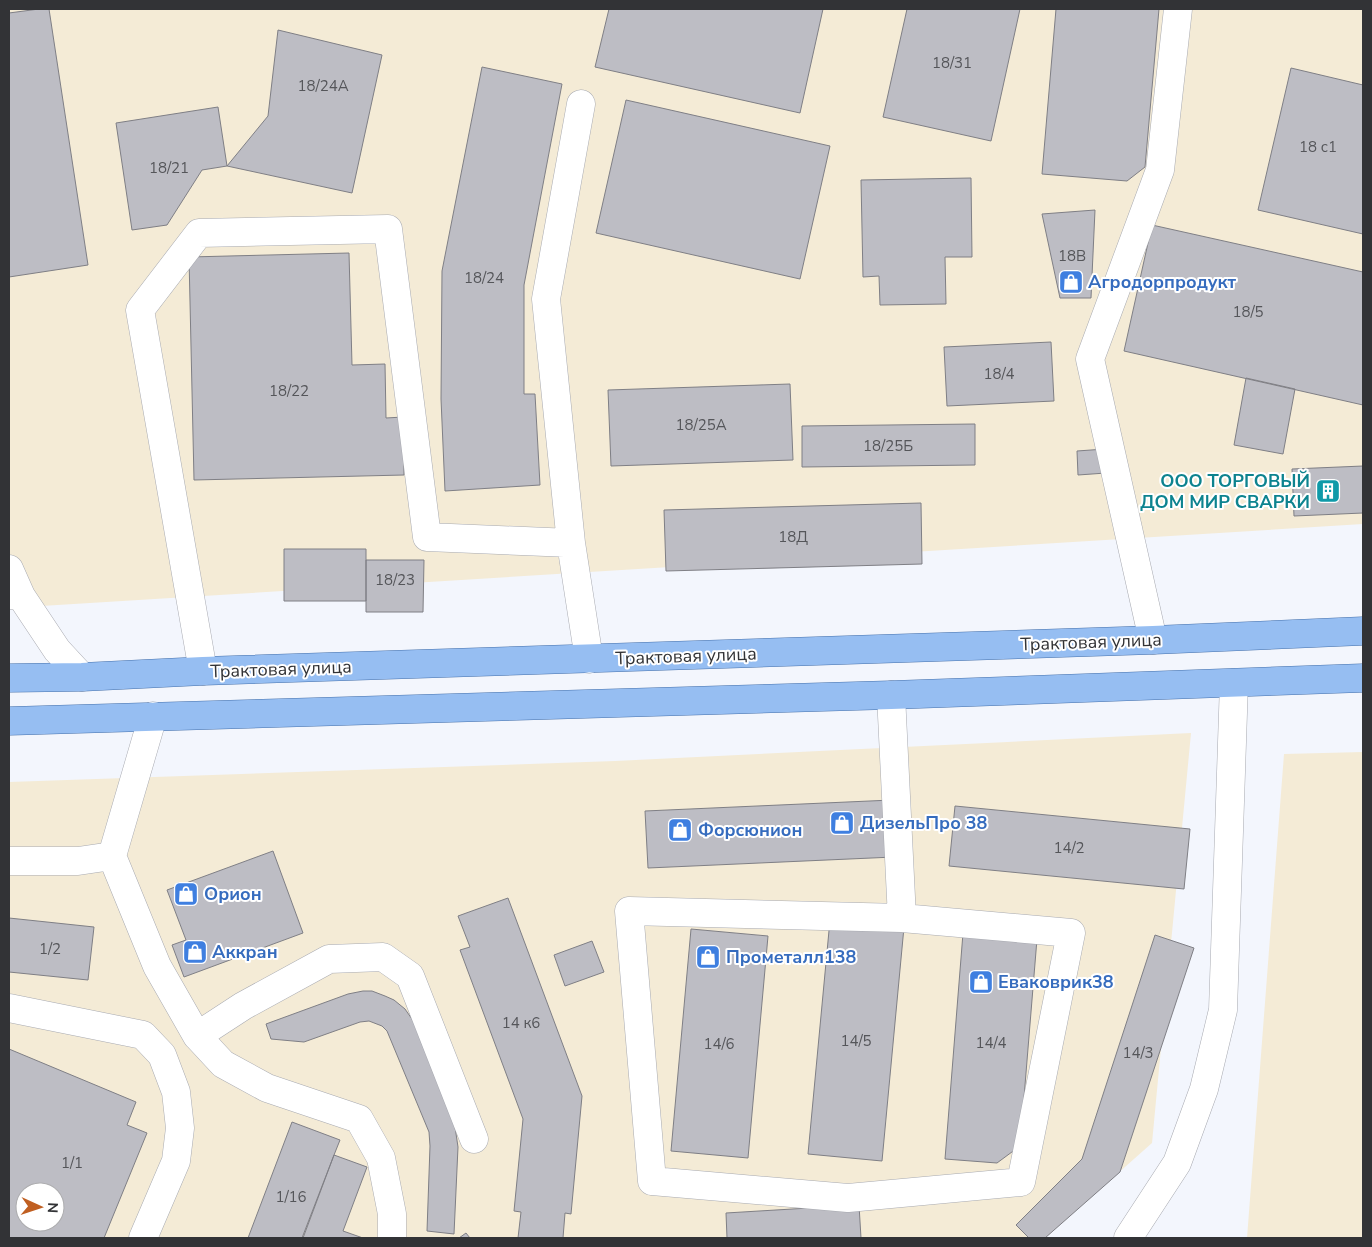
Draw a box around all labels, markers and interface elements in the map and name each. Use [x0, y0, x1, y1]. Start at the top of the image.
house number: 18/31 [932, 53, 972, 73]
house number: 18/24А [297, 76, 349, 96]
house number: 18 с1 [1299, 137, 1337, 157]
house number: 18/21 [149, 158, 189, 178]
house number: 18В [1058, 246, 1086, 266]
house number: 18/24 [464, 268, 504, 288]
shop icon: Агродорпродукт [1058, 269, 1084, 295]
place label: Агродорпродукт [1088, 270, 1237, 294]
house number: 18/5 [1232, 302, 1264, 322]
house number: 18/4 [983, 364, 1015, 384]
house number: 18/22 [269, 381, 309, 401]
house number: 18/25А [675, 415, 727, 435]
house number: 18/25Б [863, 436, 913, 456]
place label: ООО ТОРГОВЫЙ ДОМ МИР СВАРКИ [1140, 469, 1310, 514]
building icon: ООО ТОРГОВЫЙ ДОМ МИР СВАРКИ [1315, 478, 1341, 504]
house number: 18Д [778, 527, 808, 547]
house number: 18/23 [375, 570, 415, 590]
street label: Трактовая улица [1020, 628, 1162, 656]
street label: Трактовая улица [615, 642, 757, 670]
street label: Трактовая улица [210, 655, 352, 683]
shop icon: ДизельПро 38 [829, 810, 855, 836]
place label: ДизельПро 38 [860, 811, 987, 835]
shop icon: Форсюнион [667, 817, 693, 843]
place label: Форсюнион [698, 818, 802, 842]
house number: 14/2 [1053, 838, 1085, 858]
shop icon: Орион [173, 881, 199, 907]
place label: Орион [204, 882, 262, 906]
house number: 1/2 [39, 939, 61, 959]
shop icon: Аккран [182, 939, 208, 965]
place label: Аккран [212, 940, 278, 964]
shop icon: Прометалл138 [695, 944, 721, 970]
place label: Прометалл138 [726, 945, 857, 969]
shop icon: Еваковрик38 [968, 969, 994, 995]
place label: Еваковрик38 [998, 970, 1114, 994]
house number: 14 к6 [502, 1013, 540, 1033]
house number: 14/5 [840, 1031, 872, 1051]
house number: 14/4 [975, 1033, 1007, 1053]
house number: 14/6 [703, 1034, 735, 1054]
house number: 14/3 [1122, 1043, 1154, 1063]
house number: 1/1 [61, 1153, 83, 1173]
north arrow [15, 1182, 65, 1232]
house number: 1/16 [275, 1187, 307, 1207]
text: N [43, 1202, 62, 1213]

